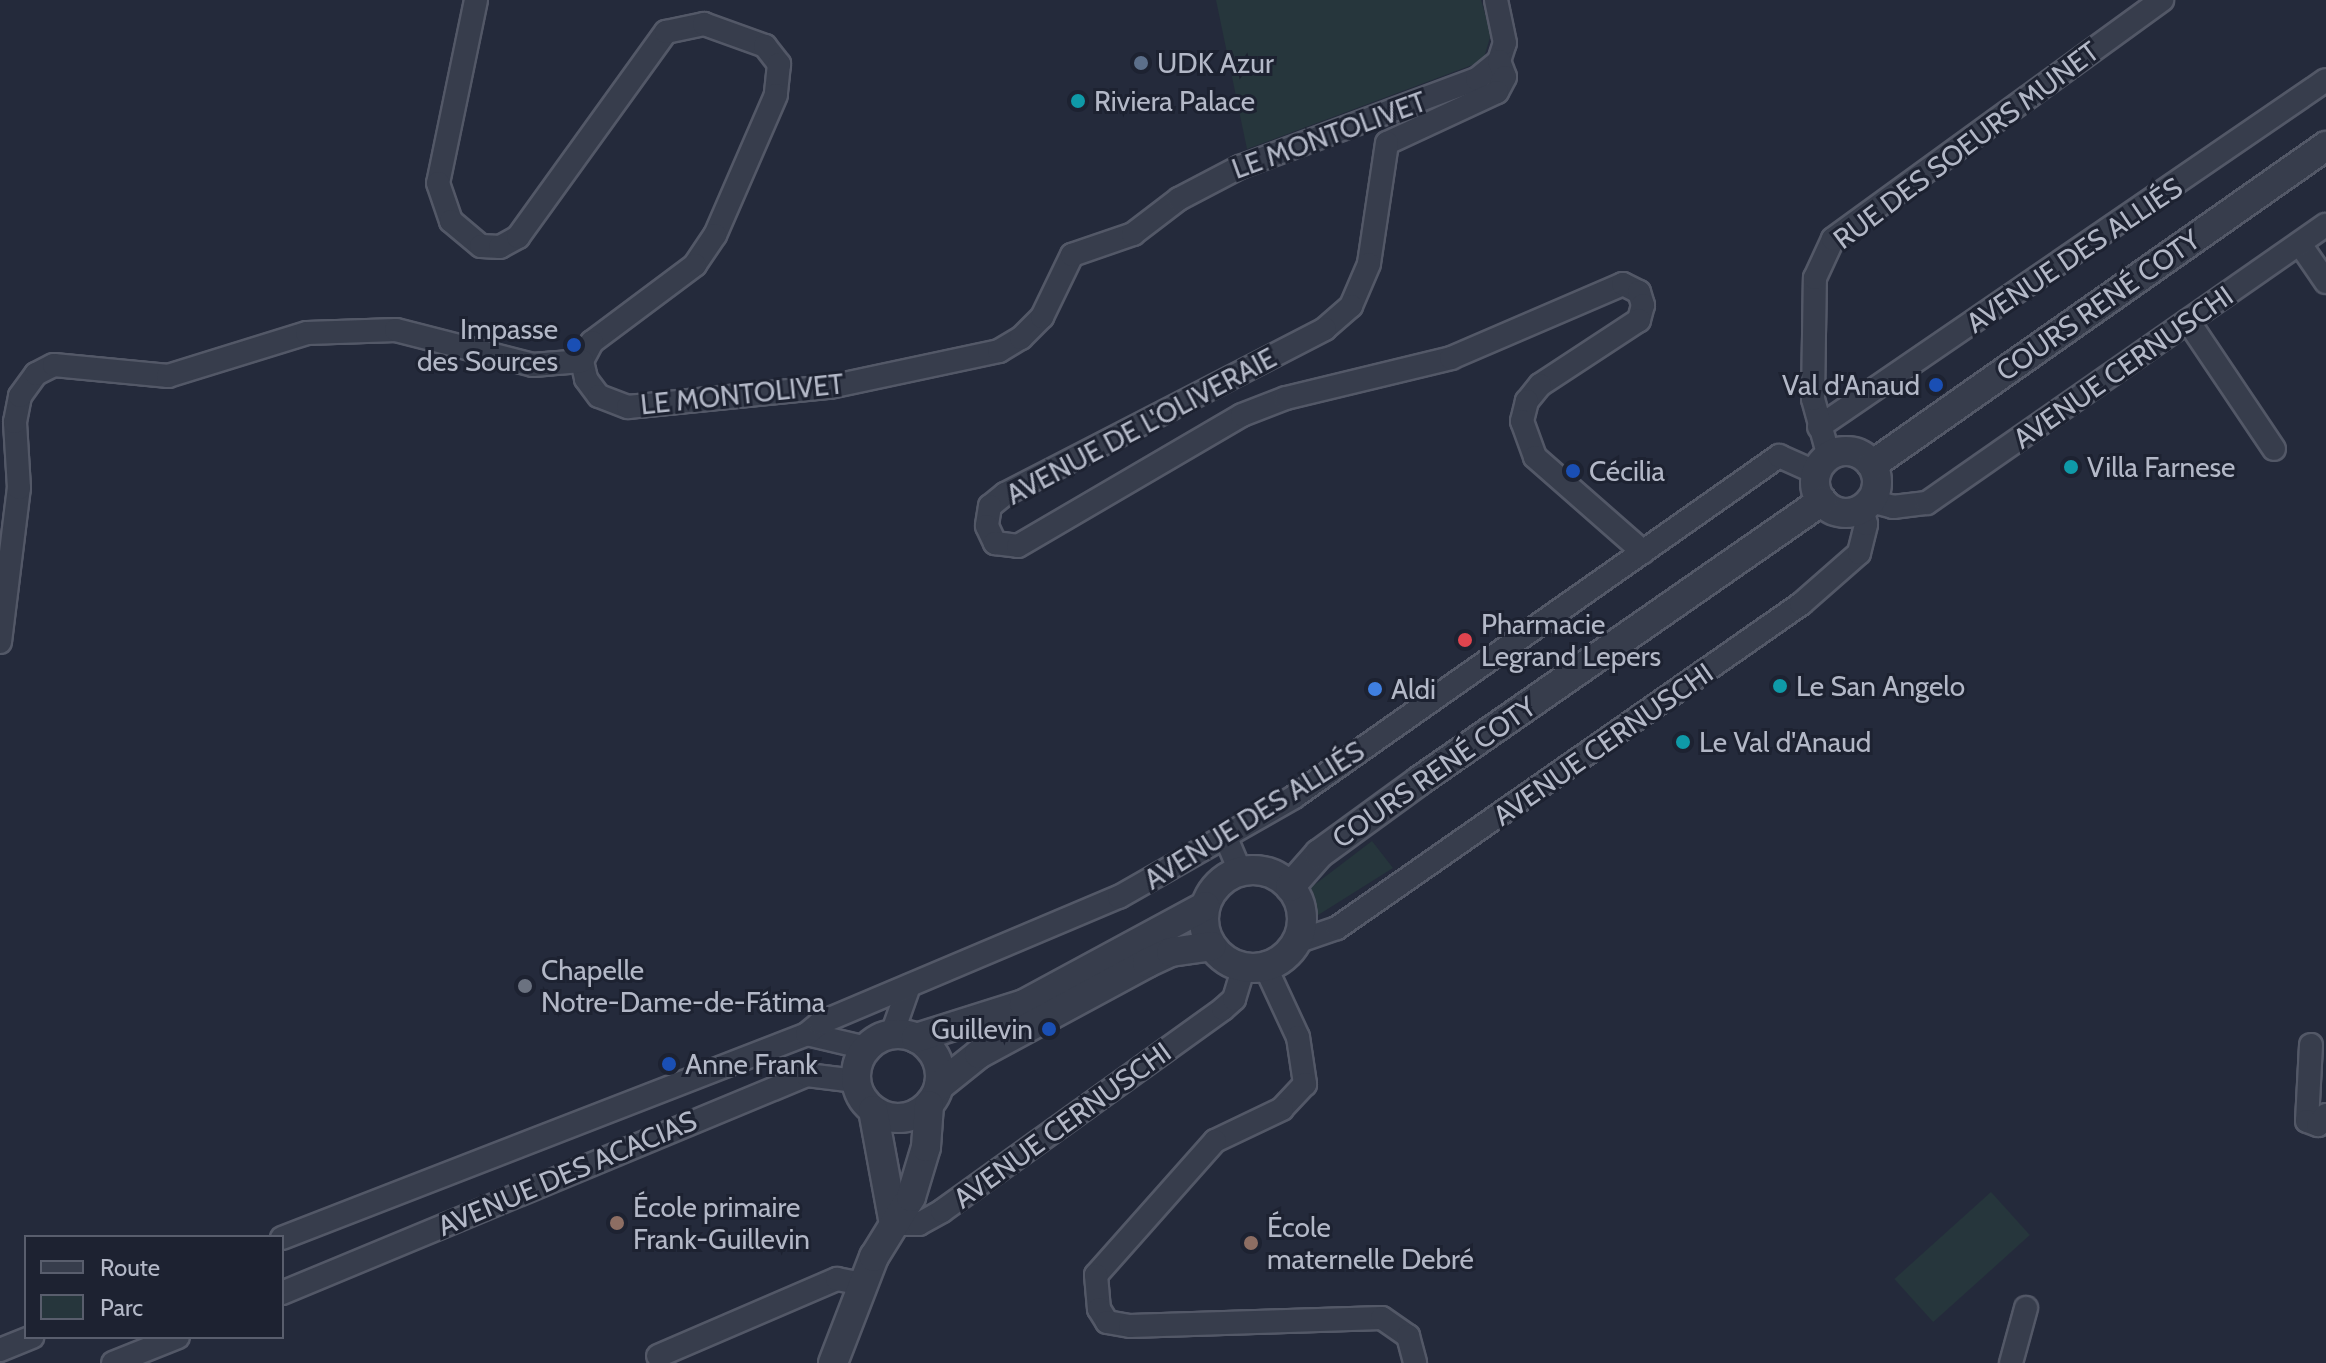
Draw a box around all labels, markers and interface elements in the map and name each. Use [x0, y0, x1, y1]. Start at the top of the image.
street label: RUE DES SOEURS MUNET [1827, 34, 2105, 256]
place label: UDK Azur [1157, 46, 1274, 80]
marker: UDK Azur [1132, 54, 1150, 72]
place label: Riviera Palace [1094, 84, 1255, 118]
street label: LE MONTOLIVET [1227, 84, 1431, 186]
marker: Riviera Palace [1069, 92, 1087, 110]
street label: AVENUE DES ALLIÉS [1960, 170, 2188, 340]
street label: COURS RENÉ COTY [1990, 222, 2206, 388]
street label: AVENUE CERNUSCHI [2007, 279, 2239, 455]
place label: Impasse des Sources [417, 312, 558, 378]
marker: Impasse des Sources [565, 336, 583, 354]
street label: AVENUE DE L'OLIVERAIE [1000, 341, 1282, 511]
street label: LE MONTOLIVET [639, 367, 845, 421]
place label: Val d'Anaud [1782, 368, 1920, 402]
marker: Val d'Anaud [1927, 376, 1945, 394]
place label: Villa Farnese [2087, 450, 2235, 484]
place label: Cécilia [1589, 454, 1665, 488]
marker: Villa Farnese [2062, 458, 2080, 476]
marker: Cécilia [1564, 462, 1582, 480]
place label: Pharmacie Legrand Lepers [1481, 607, 1661, 673]
marker: Pharmacie Legrand Lepers [1456, 631, 1474, 649]
street label: AVENUE CERNUSCHI [1487, 656, 1719, 832]
place label: Le San Angelo [1796, 669, 1965, 703]
place label: Aldi [1391, 672, 1436, 706]
marker: Le San Angelo [1771, 677, 1789, 695]
marker: Aldi [1366, 680, 1384, 698]
street label: COURS RENÉ COTY [1326, 689, 1542, 855]
place label: Le Val d'Anaud [1699, 725, 1871, 759]
marker: Le Val d'Anaud [1674, 733, 1692, 751]
street label: AVENUE DES ALLIÉS [1138, 734, 1370, 896]
place label: Chapelle Notre-Dame-de-Fátima [541, 953, 825, 1019]
marker: Chapelle Notre-Dame-de-Fátima [516, 977, 534, 995]
place label: Guillevin [931, 1012, 1033, 1046]
marker: Guillevin [1040, 1020, 1058, 1038]
street label: AVENUE CERNUSCHI [947, 1035, 1177, 1215]
place label: Anne Frank [685, 1047, 818, 1081]
marker: Anne Frank [660, 1055, 678, 1073]
street label: AVENUE DES ACACIAS [433, 1103, 701, 1243]
place label: École primaire Frank-Guillevin [633, 1190, 810, 1256]
place label: École maternelle Debré [1267, 1210, 1474, 1276]
marker: École primaire Frank-Guillevin [608, 1214, 626, 1232]
marker: École maternelle Debré [1242, 1234, 1260, 1252]
legend [24, 1235, 284, 1339]
text: Route [100, 1253, 160, 1282]
text: Parc [100, 1293, 143, 1322]

